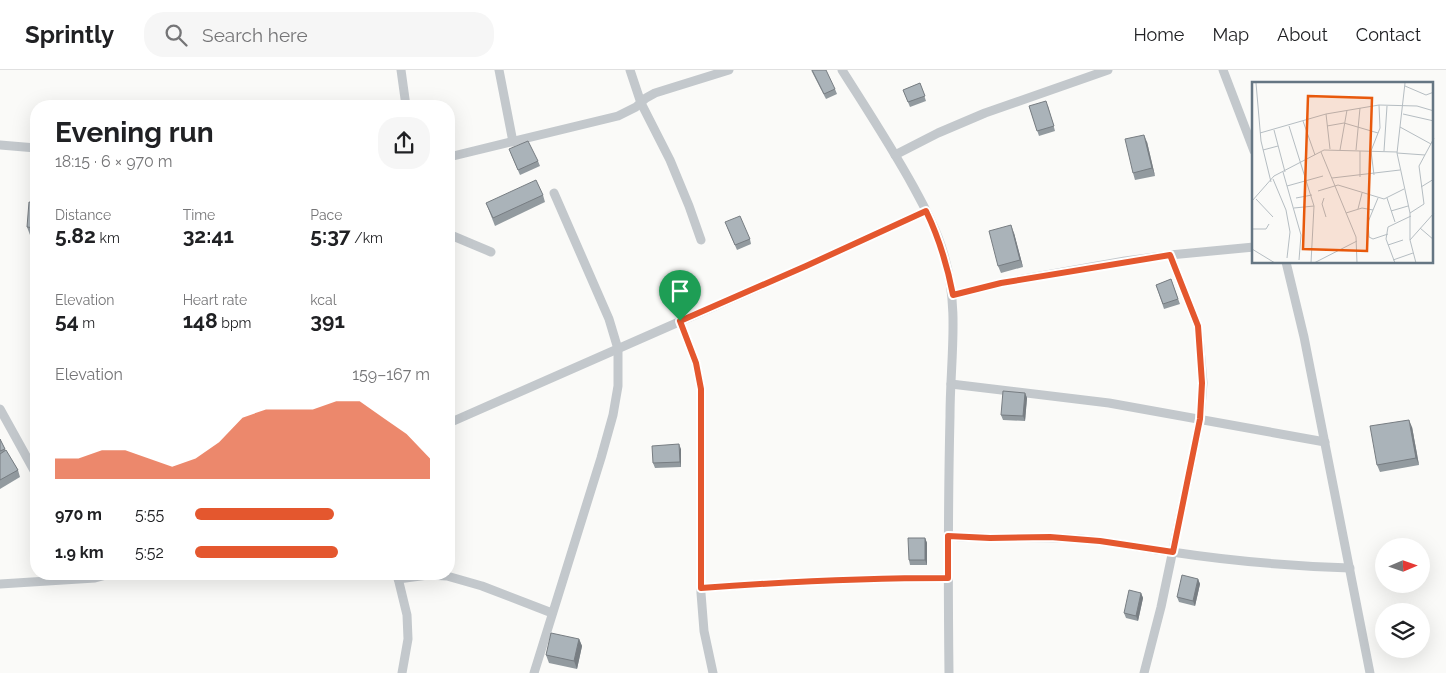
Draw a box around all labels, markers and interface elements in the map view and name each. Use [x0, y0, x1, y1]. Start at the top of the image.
search box [144, 12, 494, 57]
text: Sprintly [25, 20, 114, 49]
icon: search [162, 21, 190, 49]
text: Search here [202, 24, 308, 46]
text: Home [1133, 24, 1184, 45]
text: Map [1212, 24, 1249, 45]
text: About [1277, 24, 1328, 45]
text: Contact [1356, 24, 1421, 45]
inset map [1252, 82, 1434, 264]
text: Evening run [55, 116, 214, 149]
button: share [378, 117, 430, 169]
text: 18:15 · 6 × 970 m [55, 152, 173, 171]
text: Distance [55, 207, 111, 223]
text: Time [183, 207, 215, 223]
text: Pace [310, 207, 342, 223]
text: 5.82 [55, 223, 96, 248]
text: 32:41 [183, 223, 234, 248]
text: 5:37 [310, 223, 351, 248]
text: km [96, 230, 120, 246]
text: /km [351, 230, 383, 246]
pin [659, 270, 701, 321]
icon: arrive [666, 277, 694, 305]
text: Elevation [55, 292, 114, 308]
text: Heart rate [183, 292, 247, 308]
text: kcal [310, 292, 337, 308]
text: 54 [55, 308, 79, 333]
text: 148 [183, 308, 218, 333]
text: 391 [310, 308, 345, 333]
text: m [79, 315, 95, 331]
text: bpm [218, 315, 251, 331]
text: Elevation [55, 365, 123, 384]
text: 159–167 m [352, 365, 430, 384]
text: 970 m [55, 505, 102, 524]
text: 5:55 [135, 505, 164, 524]
north arrow [1375, 538, 1430, 592]
map controls [1375, 538, 1430, 658]
text: 1.9 km [55, 543, 104, 562]
text: 5:52 [135, 543, 164, 562]
button: layers [1375, 603, 1430, 658]

